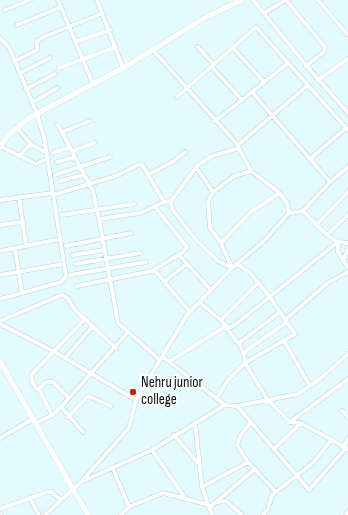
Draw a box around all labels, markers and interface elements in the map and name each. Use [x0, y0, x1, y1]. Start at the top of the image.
place label: Nehru junior college [141, 374, 203, 409]
marker: Nehru junior college [128, 387, 138, 397]

